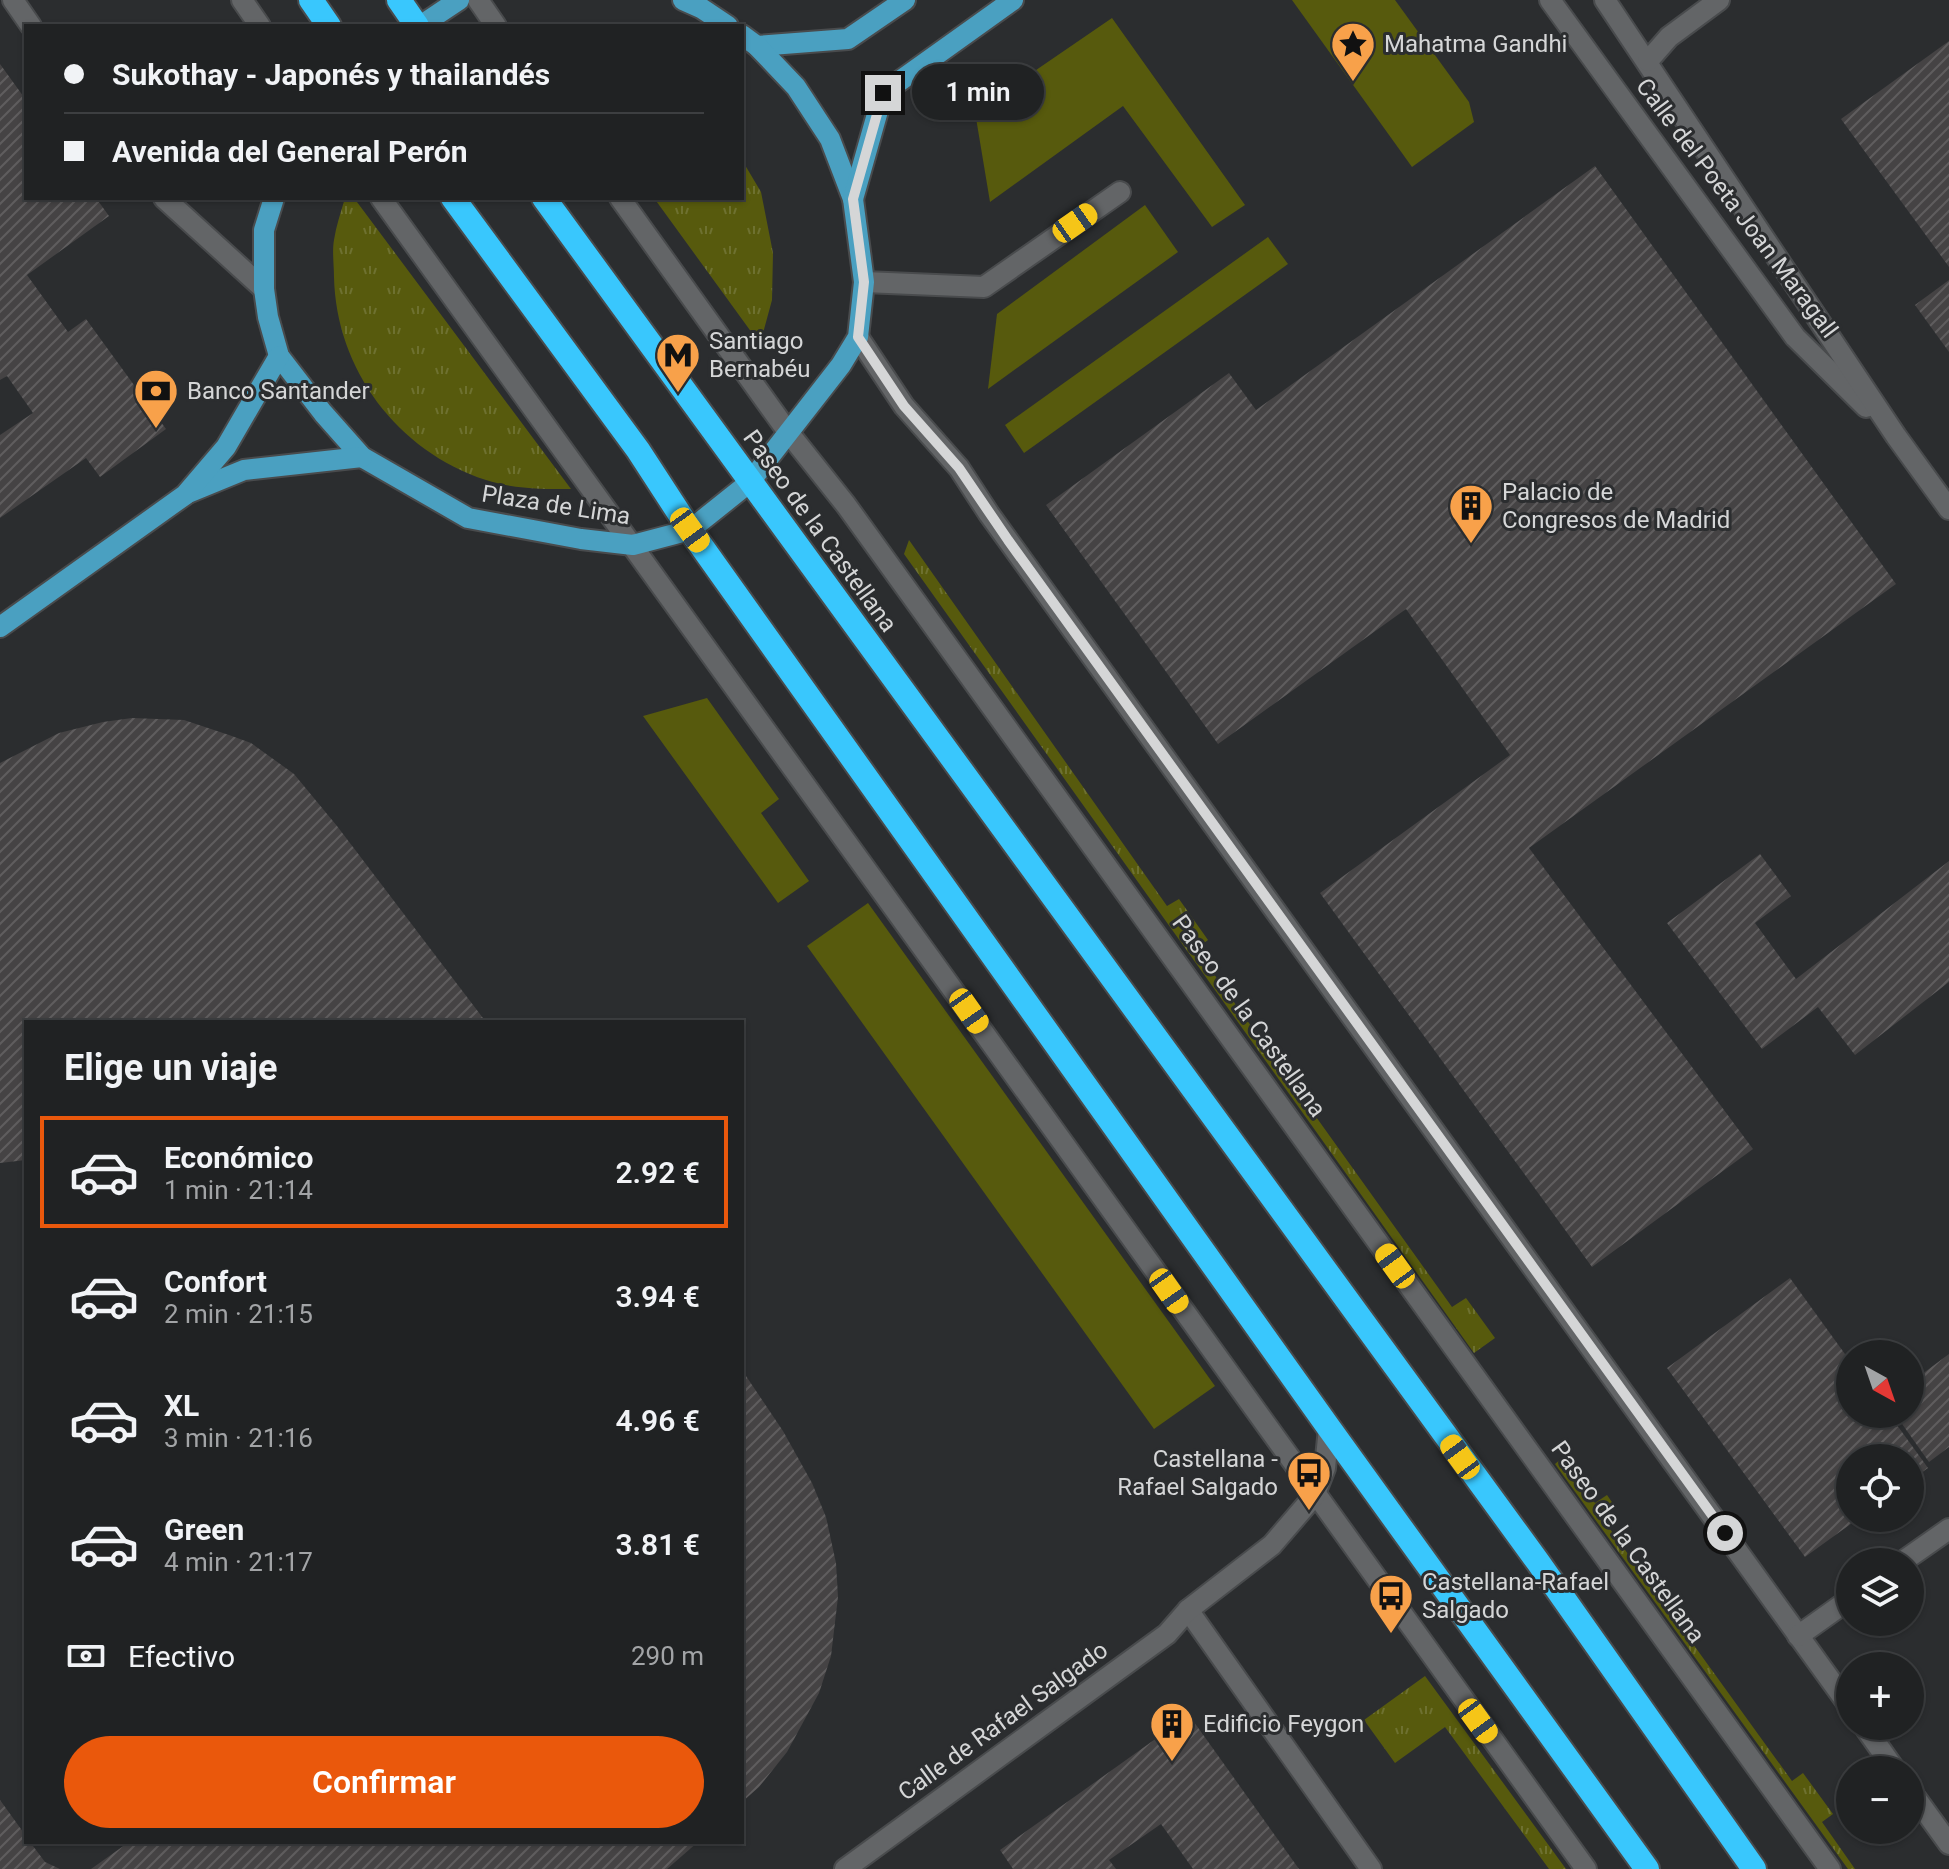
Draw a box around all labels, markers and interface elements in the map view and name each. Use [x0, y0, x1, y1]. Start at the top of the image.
place icon: Mahatma Gandhi [1329, 20, 1377, 83]
place label: Mahatma Gandhi [1384, 30, 1567, 58]
text: Sukothay - Japonés y thailandés [112, 57, 550, 92]
callout: 1 min [911, 65, 1043, 121]
street label: Calle del Poeta Joan Maragall [1630, 73, 1844, 343]
route end [865, 75, 901, 111]
text: 1 min [945, 77, 1011, 107]
text: Avenida del General Perón [112, 134, 468, 169]
car [1048, 199, 1102, 247]
place label: Santiago Bernabéu [709, 327, 811, 383]
metro station icon: Santiago Bernabéu [654, 331, 702, 394]
bank icon: Banco Santander [132, 367, 180, 430]
place label: Banco Santander [187, 377, 370, 405]
street label: Paseo de la Castellana [737, 425, 903, 637]
place label: Palacio de Congresos de Madrid [1502, 478, 1730, 534]
street label: Plaza de Lima [480, 479, 632, 531]
building icon: Palacio de Congresos de Madrid [1447, 482, 1495, 545]
car [666, 504, 714, 556]
street label: Paseo de la Castellana [1166, 910, 1332, 1122]
car [945, 984, 993, 1038]
text: Elige un viaje [64, 1047, 277, 1089]
icon: car [68, 1136, 140, 1208]
text: Económico [164, 1140, 313, 1175]
text: 2.92 € [615, 1155, 700, 1190]
text: 1 min · 21:14 [164, 1175, 313, 1205]
car [1371, 1240, 1419, 1292]
icon: car [68, 1260, 140, 1332]
text: Confort [164, 1264, 267, 1299]
car [1145, 1264, 1193, 1318]
text: 3.94 € [615, 1279, 700, 1314]
text: 2 min · 21:15 [164, 1299, 313, 1329]
north arrow [1836, 1340, 1924, 1428]
map controls [1836, 1340, 1924, 1844]
icon: car [68, 1384, 140, 1456]
text: XL [164, 1388, 199, 1423]
text: 4.96 € [615, 1403, 700, 1438]
text: 3 min · 21:16 [164, 1423, 313, 1453]
car [1436, 1431, 1484, 1483]
street label: Paseo de la Castellana [1545, 1436, 1711, 1648]
button: locate [1836, 1444, 1924, 1532]
place label: Castellana - Rafael Salgado [1117, 1445, 1278, 1501]
bus stop icon: Castellana - Rafael Salgado [1285, 1449, 1333, 1512]
icon: car [68, 1508, 140, 1580]
text: Green [164, 1512, 244, 1547]
route start [1707, 1515, 1743, 1551]
text: 3.81 € [615, 1527, 700, 1562]
text: 4 min · 21:17 [164, 1547, 313, 1577]
button: layers [1836, 1548, 1924, 1636]
place label: Castellana-Rafael Salgado [1422, 1568, 1609, 1624]
bus stop icon: Castellana-Rafael Salgado [1367, 1572, 1415, 1635]
icon: cash [64, 1634, 108, 1678]
street label: Calle de Rafael Salgado [893, 1636, 1113, 1806]
text: Efectivo [128, 1639, 235, 1674]
text: 290 m [631, 1641, 704, 1671]
button: + [1836, 1652, 1924, 1740]
car [1454, 1695, 1502, 1747]
building icon: Edificio Feygon [1148, 1700, 1196, 1763]
place label: Edificio Feygon [1203, 1710, 1364, 1738]
button: Confirmar [64, 1736, 704, 1828]
button: − [1836, 1756, 1924, 1844]

